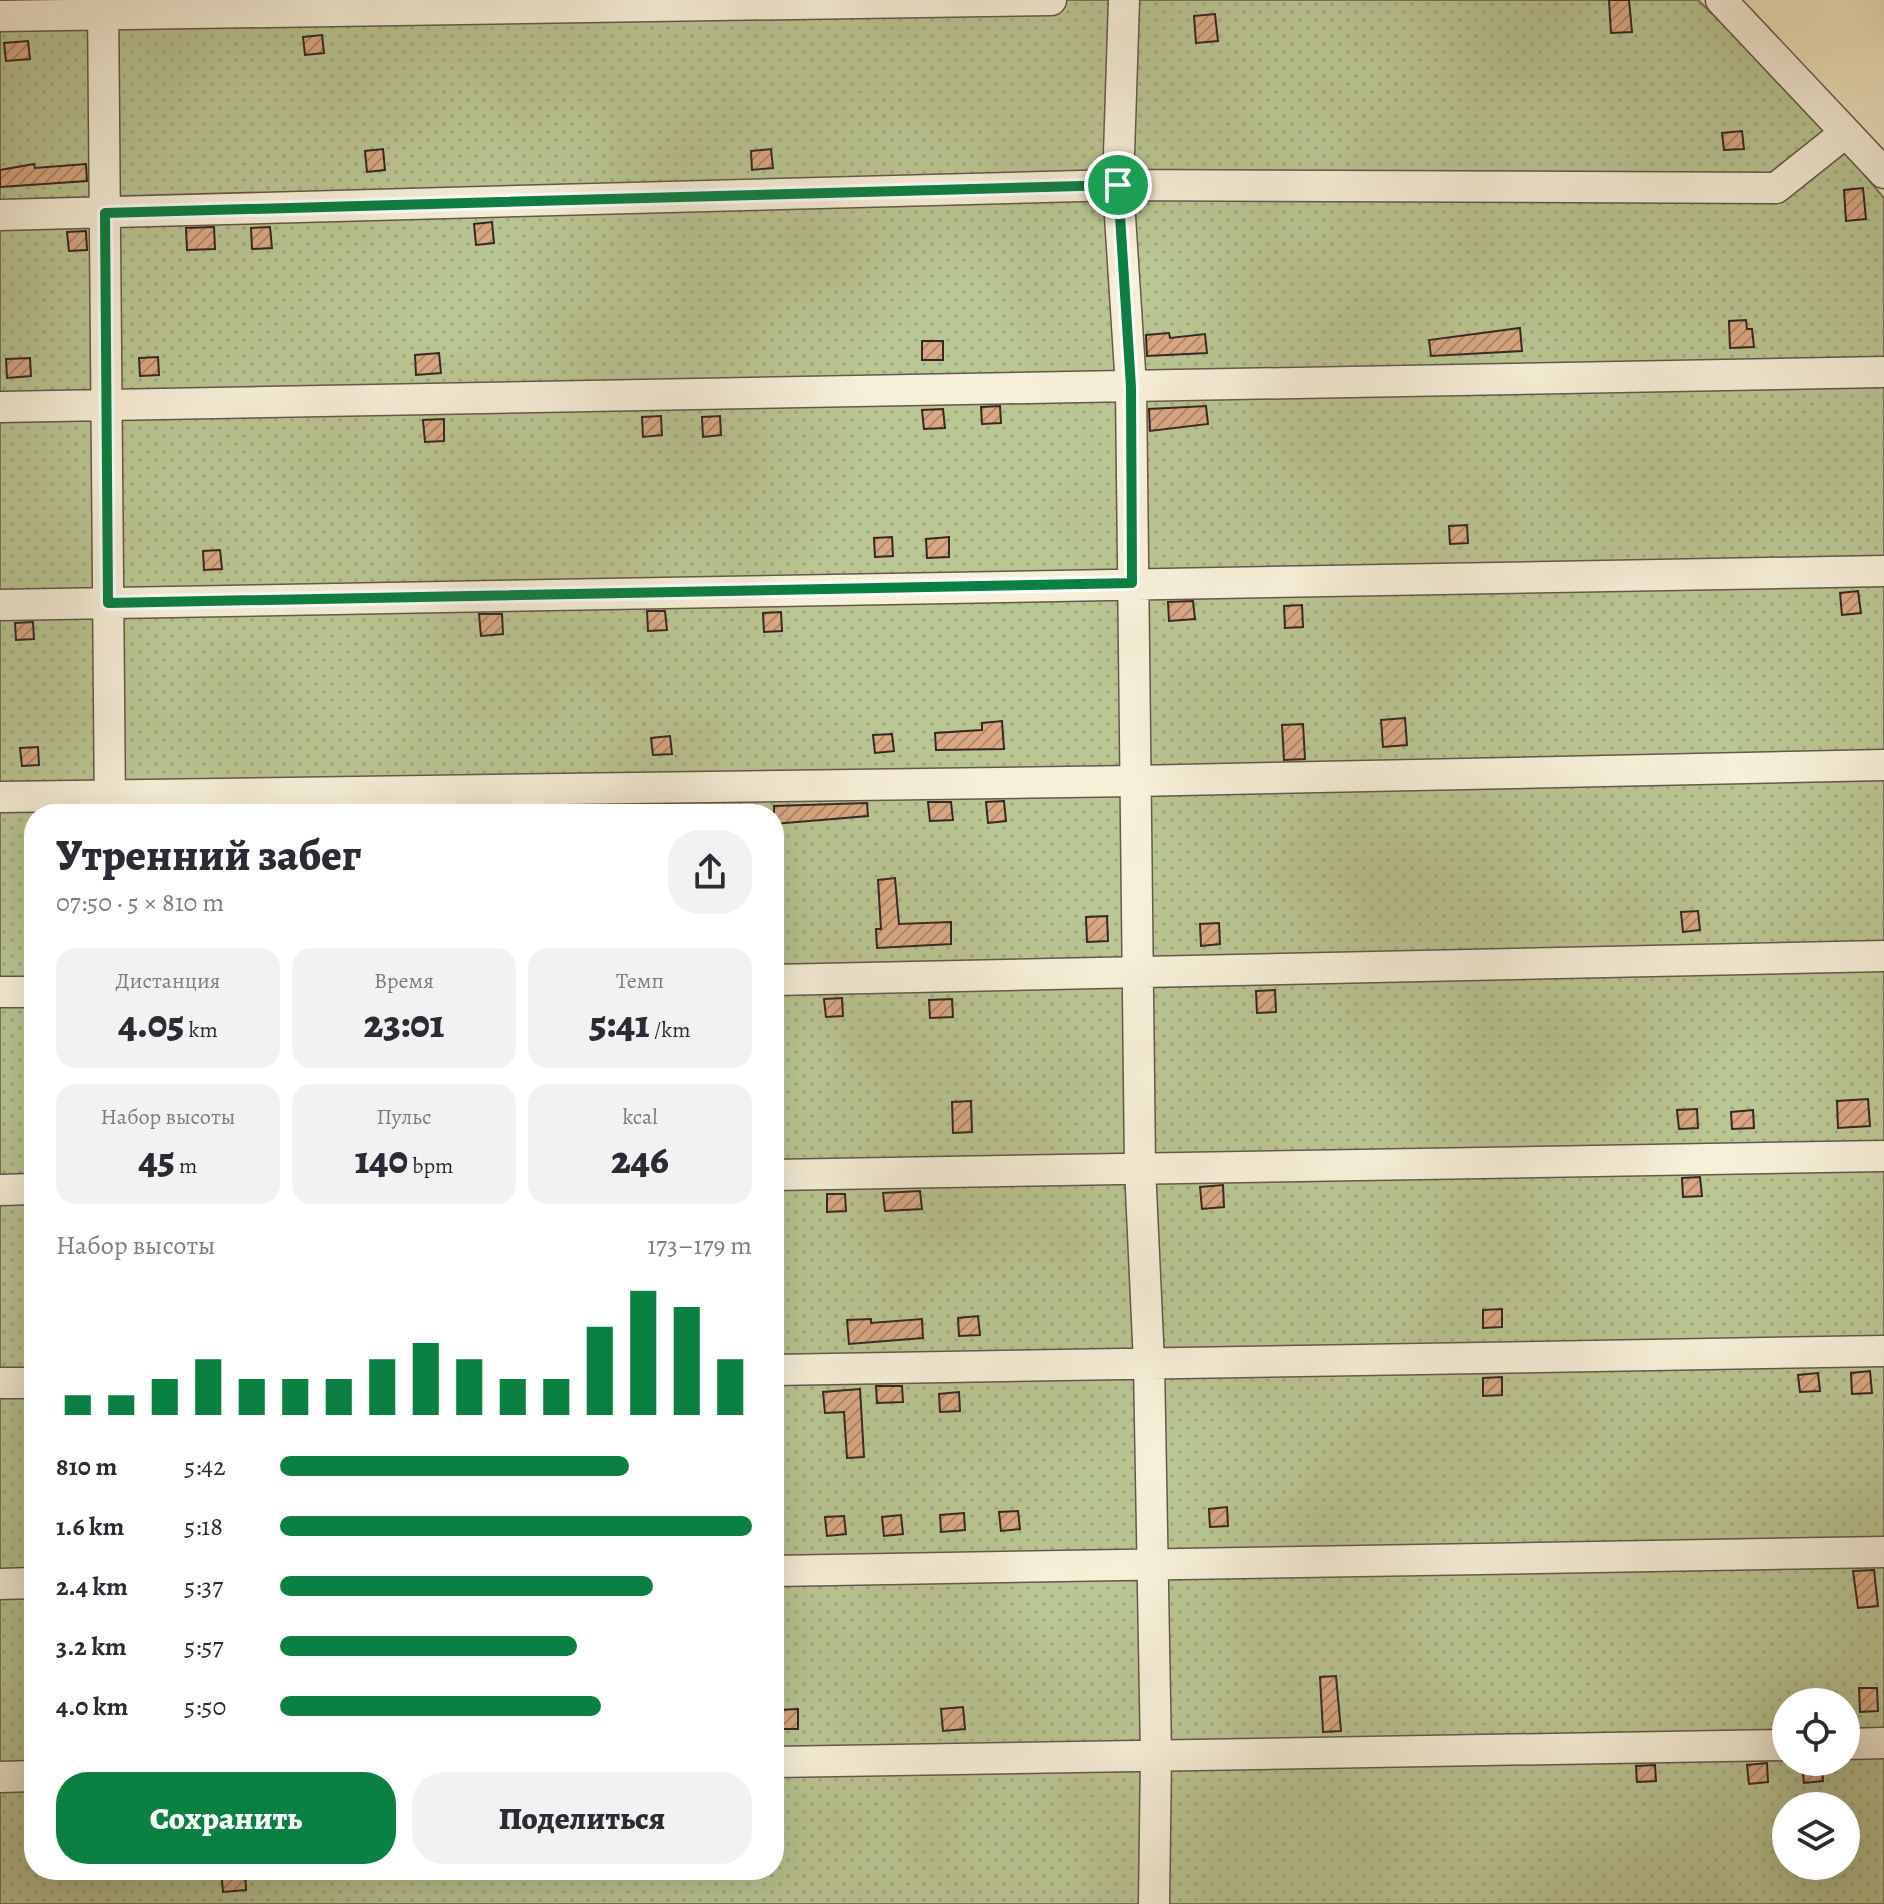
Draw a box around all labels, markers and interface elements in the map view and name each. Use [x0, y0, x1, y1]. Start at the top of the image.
pin [1084, 151, 1152, 219]
icon: arrive [1096, 163, 1140, 207]
text: Утренний забег [56, 825, 361, 885]
button: share [668, 830, 752, 914]
text: 07:50 · 5 × 810 m [56, 885, 224, 920]
text: Дистанция [116, 966, 220, 996]
text: Время [374, 966, 434, 996]
text: Темп [616, 966, 664, 996]
text: 4.05 [118, 996, 184, 1051]
text: 23:01 [364, 996, 444, 1051]
text: 5:41 [589, 996, 650, 1051]
text: km [184, 1015, 218, 1045]
text: /km [650, 1015, 691, 1045]
text: Набор высоты [101, 1102, 235, 1132]
text: Пульс [376, 1102, 432, 1132]
text: kcal [622, 1102, 658, 1132]
text: 45 [139, 1132, 175, 1187]
text: 140 [355, 1132, 408, 1187]
text: 246 [611, 1132, 669, 1187]
text: m [175, 1151, 197, 1181]
text: bpm [408, 1151, 453, 1181]
text: Набор высоты [56, 1228, 215, 1263]
text: 173–179 m [647, 1228, 752, 1263]
text: 810 m [56, 1449, 117, 1484]
text: 5:42 [184, 1449, 226, 1484]
text: 1.6 km [56, 1509, 124, 1544]
text: 5:18 [184, 1509, 223, 1544]
text: 2.4 km [56, 1569, 128, 1604]
text: 5:37 [184, 1569, 223, 1604]
text: 3.2 km [56, 1629, 127, 1664]
text: 5:57 [184, 1629, 223, 1664]
map controls [1772, 1688, 1860, 1880]
button: locate [1772, 1688, 1860, 1776]
text: 4.0 km [56, 1689, 128, 1724]
text: 5:50 [184, 1689, 226, 1724]
button: Сохранить [56, 1772, 396, 1864]
button: Поделиться [412, 1772, 752, 1864]
button: layers [1772, 1792, 1860, 1880]

